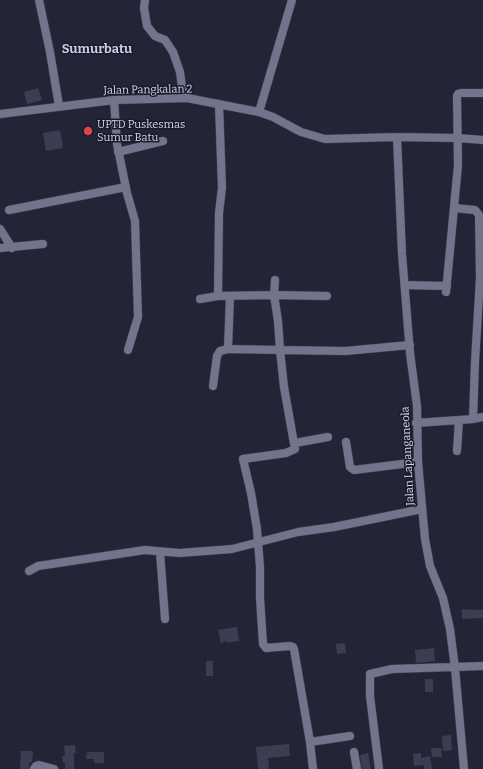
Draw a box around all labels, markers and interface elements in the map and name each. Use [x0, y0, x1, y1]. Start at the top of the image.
district label: Sumurbatu [62, 41, 132, 57]
street label: Jalan Pangkalan 2 [103, 83, 193, 97]
place label: UPTD Puskesmas Sumur Batu [97, 118, 185, 144]
marker: UPTD Puskesmas Sumur Batu [82, 125, 94, 137]
street label: Jalan Lapanganeola [399, 406, 417, 506]

